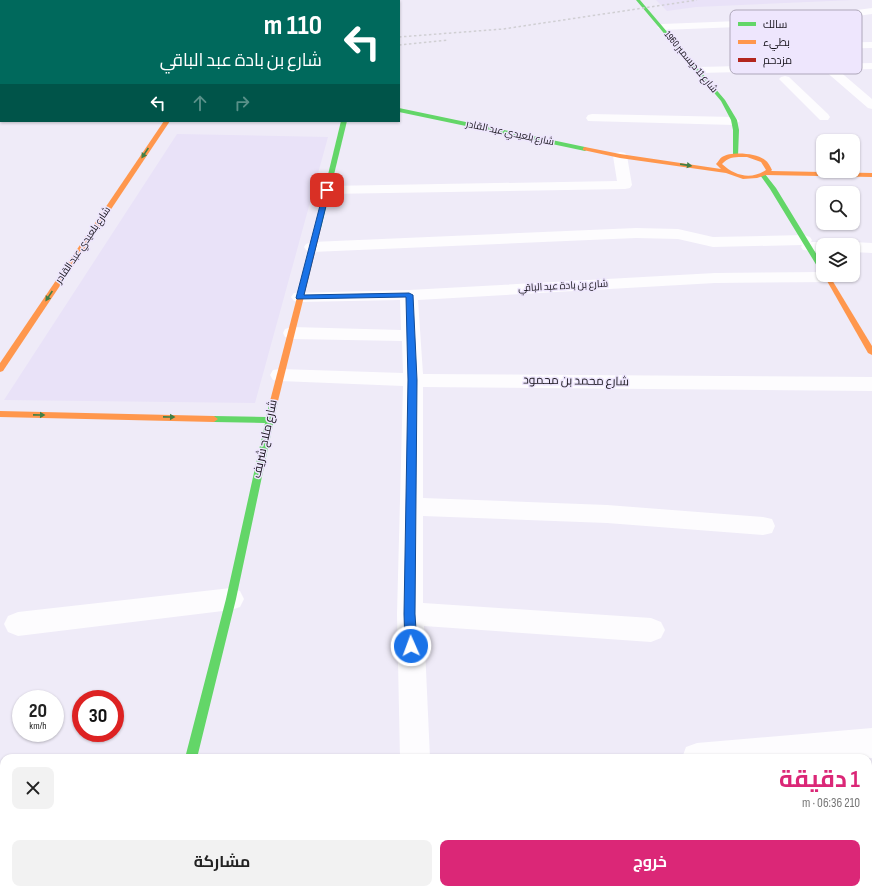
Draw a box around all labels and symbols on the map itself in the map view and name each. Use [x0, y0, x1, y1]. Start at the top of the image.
legend [730, 10, 862, 74]
text: سالك [763, 18, 787, 31]
street label: شارع 11 ديسمبر 1960 [662, 29, 720, 95]
text: بطيء [763, 36, 790, 51]
text: مزدحم [763, 54, 792, 68]
street label: شارع بلعيدي عبد القادر [464, 118, 555, 149]
one-way arrow [141, 148, 149, 159]
one-way arrow [680, 162, 692, 168]
pin [310, 173, 344, 207]
street label: شارع بلعيدي عبد القادر [52, 204, 114, 287]
street label: شارع بن بادة عبد الباقي [518, 278, 608, 295]
one-way arrow [45, 291, 53, 301]
street label: شارع محمد بن محمود [523, 373, 629, 389]
street label: شارع ملاح شريف [249, 398, 281, 480]
one-way arrow [33, 411, 45, 418]
one-way arrow [163, 414, 175, 421]
position arrow [390, 625, 432, 667]
speed limit sign: 30 [72, 690, 124, 742]

